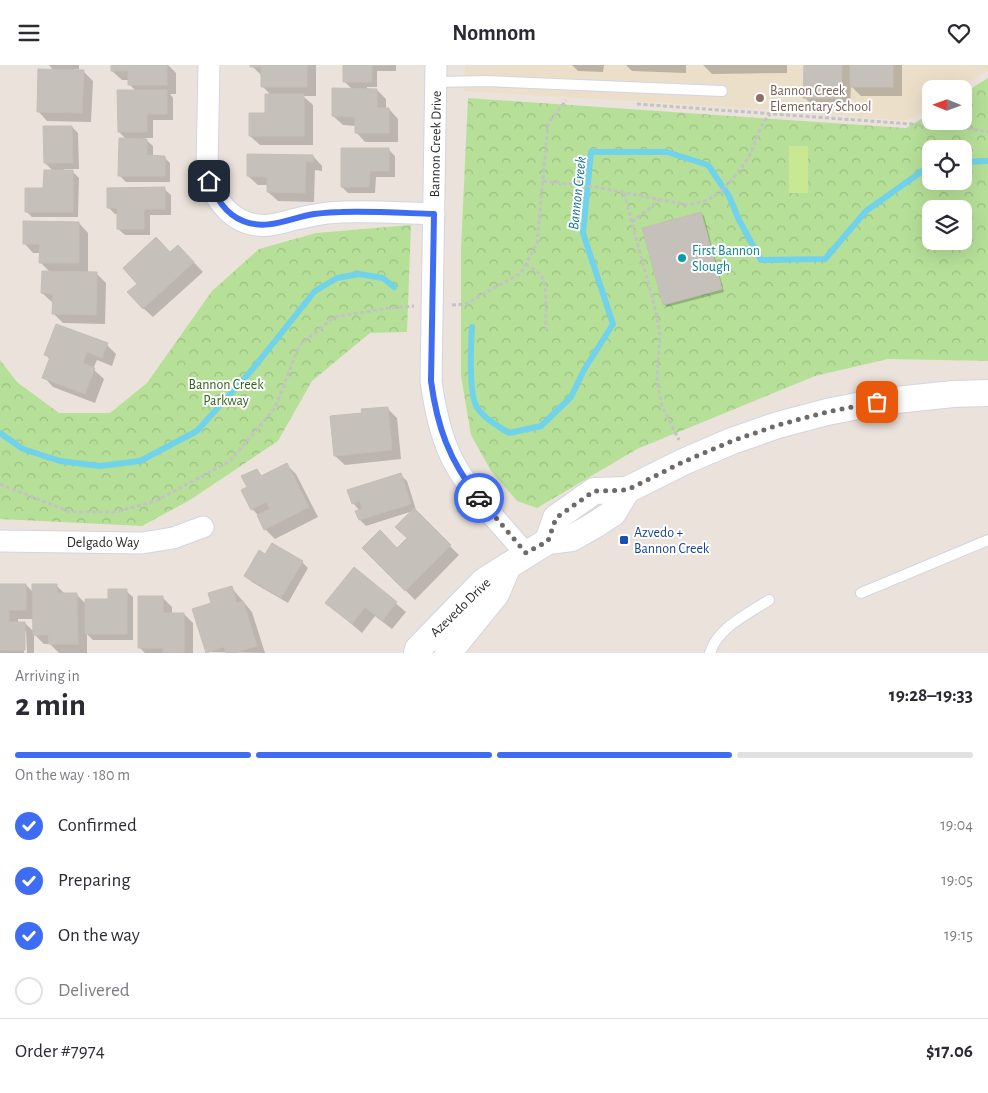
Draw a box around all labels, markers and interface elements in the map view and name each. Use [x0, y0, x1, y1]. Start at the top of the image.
icon: menu [15, 19, 43, 47]
icon: heart [945, 19, 973, 47]
text: Nomnom [452, 22, 536, 44]
north arrow [922, 80, 972, 130]
map controls [922, 80, 972, 250]
place label: Bannon Creek Elementary School [770, 84, 872, 114]
street label: Bannon Creek Drive [428, 91, 444, 197]
marker: Bannon Creek Elementary School [754, 92, 766, 104]
button: locate [922, 140, 972, 190]
water label: Bannon Creek [566, 155, 589, 231]
pin [188, 160, 230, 202]
icon: home [195, 167, 223, 195]
button: layers [922, 200, 972, 250]
place label: First Bannon Slough [692, 244, 760, 274]
marker: First Bannon Slough [676, 252, 688, 264]
park label: Bannon Creek Parkway [188, 378, 264, 408]
pin [856, 381, 898, 423]
icon: bag [863, 388, 891, 416]
courier [454, 473, 504, 523]
icon: car [465, 484, 493, 512]
place label: Azvedo + Bannon Creek [634, 526, 710, 556]
marker: Azvedo + Bannon Creek [618, 534, 630, 546]
street label: Delgado Way [67, 536, 139, 550]
street label: Azevedo Drive [428, 576, 494, 640]
text: Arriving in [15, 668, 80, 684]
text: 19:28–19:33 [889, 686, 973, 705]
text: 2 min [15, 689, 86, 721]
text: On the way · 180 m [15, 767, 130, 783]
icon: check [15, 812, 43, 840]
text: Confirmed [58, 816, 137, 835]
text: 19:04 [940, 817, 973, 833]
icon: check [15, 867, 43, 895]
text: Preparing [58, 871, 131, 890]
text: 19:05 [941, 872, 973, 888]
icon: check [15, 922, 43, 950]
text: On the way [58, 926, 140, 945]
text: 19:15 [944, 927, 973, 943]
text: Delivered [58, 981, 130, 1000]
text: Order #7974 [15, 1042, 105, 1061]
text: $17.06 [926, 1042, 973, 1061]

